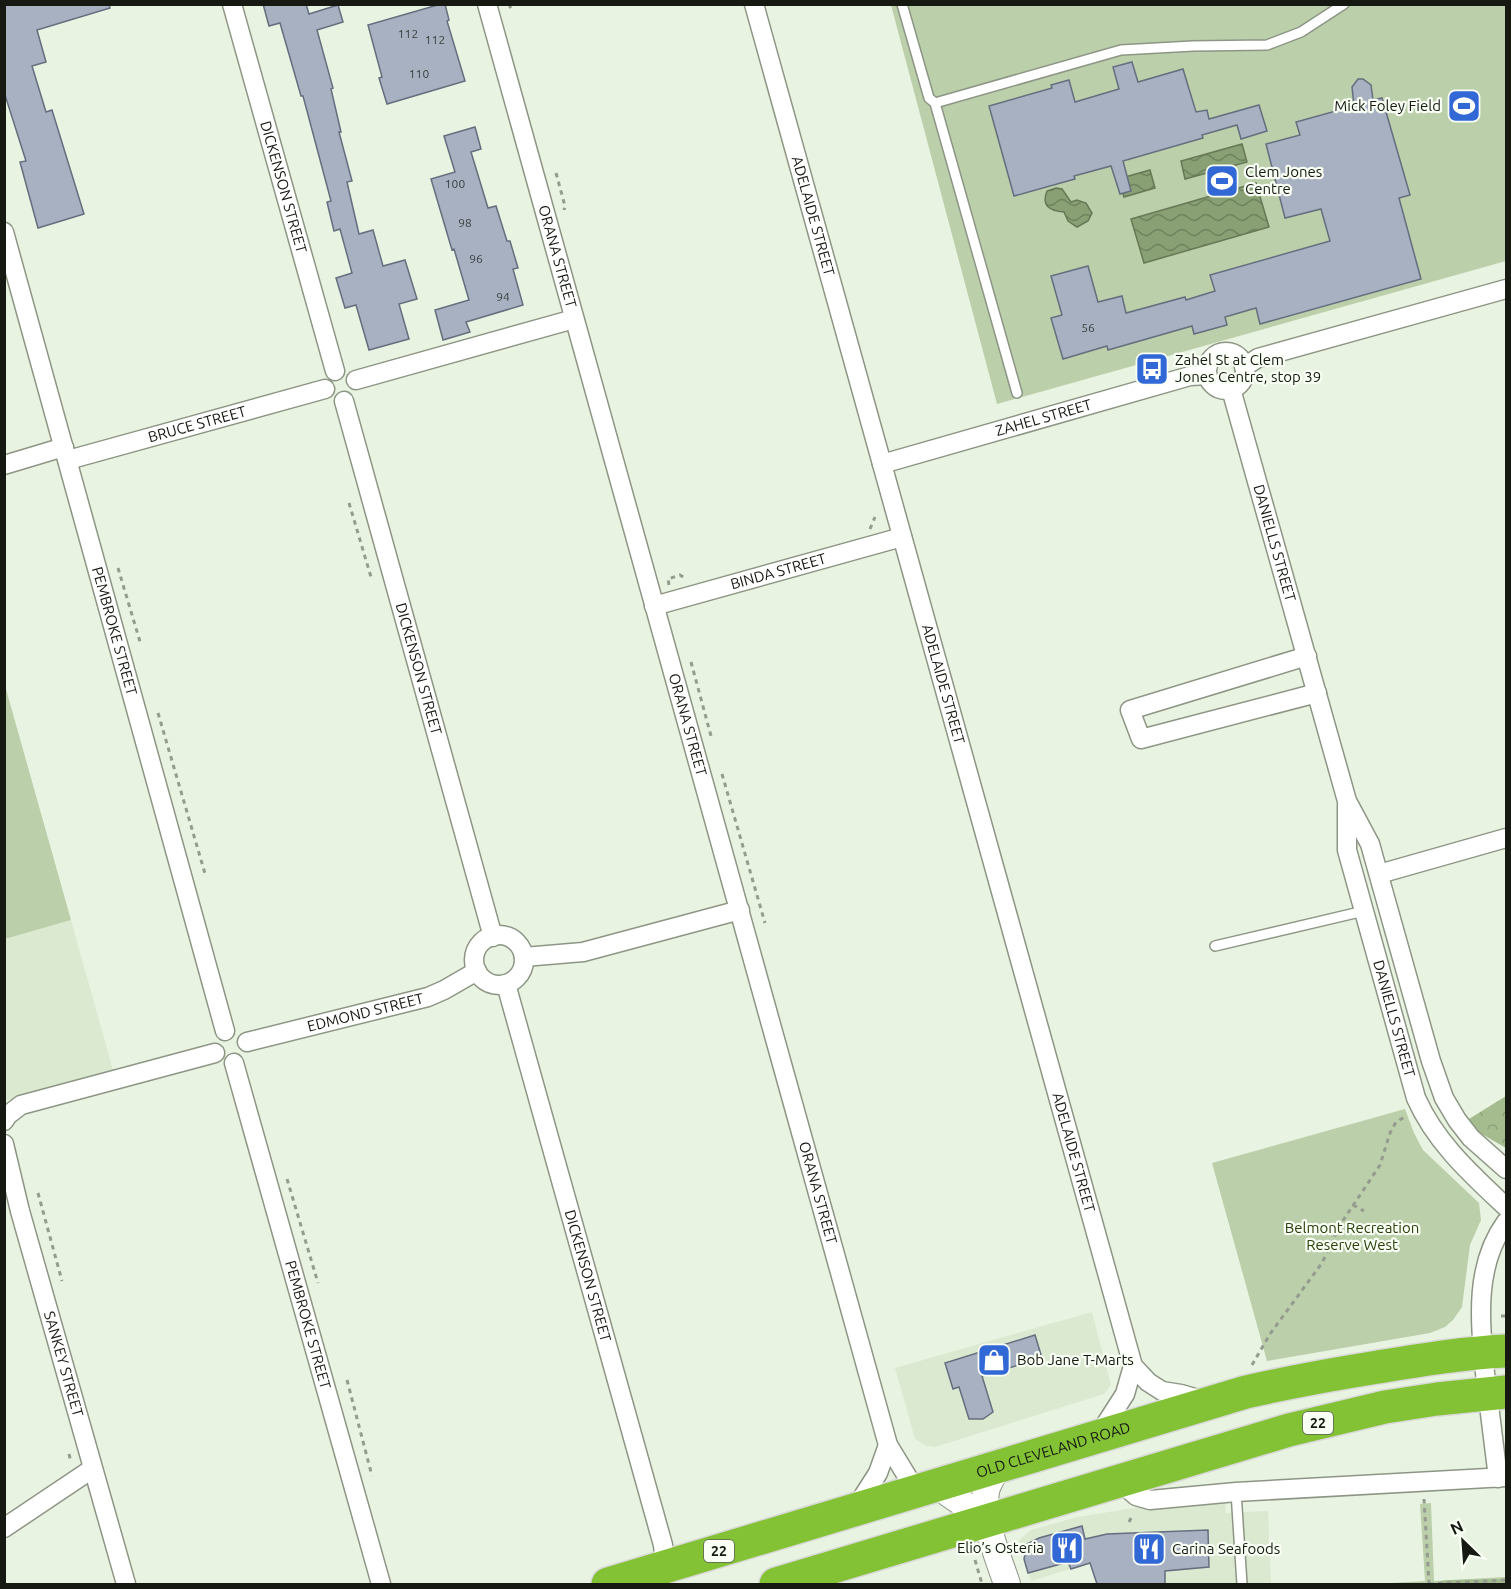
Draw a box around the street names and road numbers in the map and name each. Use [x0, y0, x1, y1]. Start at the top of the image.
street label: DICKENSON STREET [257, 119, 311, 255]
street label: ADELAIDE STREET [789, 154, 838, 278]
street label: ORANA STREET [535, 203, 580, 310]
street label: ZAHEL STREET [993, 395, 1094, 439]
street label: BRUCE STREET [146, 402, 249, 445]
street label: DANIELLS STREET [1250, 482, 1300, 604]
street label: BINDA STREET [728, 549, 829, 592]
street label: PEMBROKE STREET [89, 565, 141, 698]
street label: DICKENSON STREET [392, 601, 446, 737]
street label: ADELAIDE STREET [919, 622, 969, 746]
street label: ORANA STREET [666, 671, 711, 778]
street label: DANIELLS STREET [1370, 958, 1419, 1080]
street label: EDMOND STREET [305, 989, 426, 1035]
street label: ADELAIDE STREET [1049, 1090, 1099, 1215]
street label: ORANA STREET [796, 1139, 841, 1247]
street label: DICKENSON STREET [562, 1208, 615, 1344]
street label: PEMBROKE STREET [282, 1258, 335, 1391]
street label: SANKEY STREET [41, 1309, 87, 1419]
road number: 22 [1303, 1412, 1333, 1434]
street label: OLD CLEVELAND ROAD [974, 1418, 1132, 1481]
road number: 22 [704, 1540, 734, 1562]

